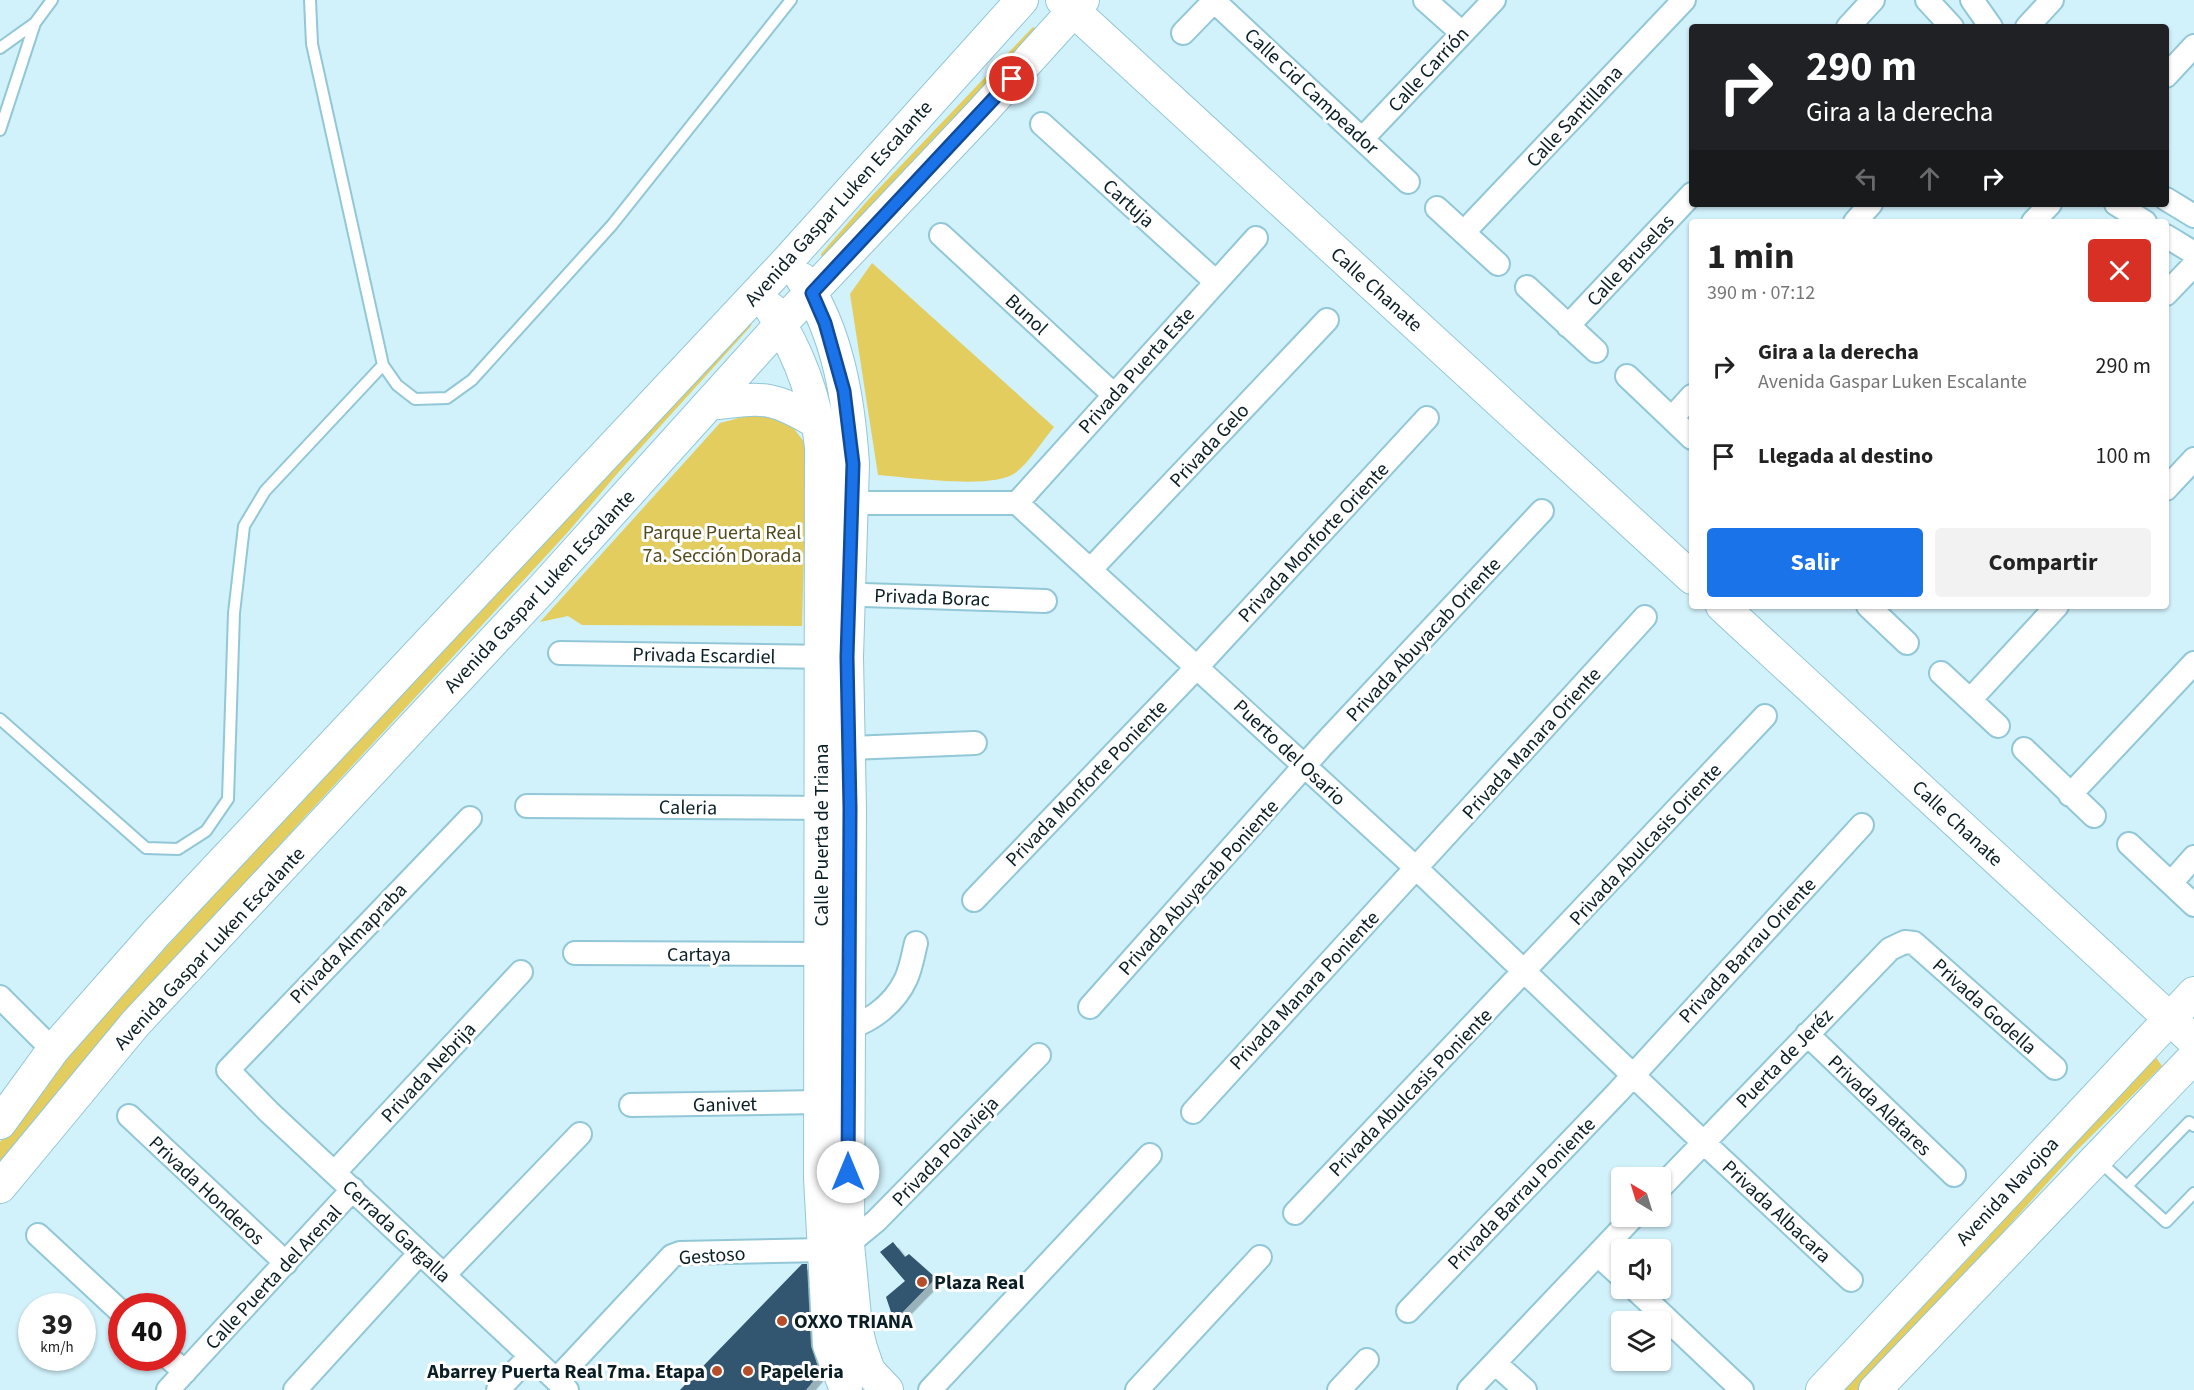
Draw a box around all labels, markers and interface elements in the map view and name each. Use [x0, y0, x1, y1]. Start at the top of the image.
street label: Calle Carrión [1382, 21, 1476, 119]
street label: Calle Cid Campeador [1238, 22, 1385, 162]
text: 290 m [1806, 37, 1917, 97]
icon: right [1707, 48, 1785, 126]
pin [986, 53, 1037, 104]
street label: Calle Santillana [1520, 59, 1629, 174]
icon: arrive [995, 62, 1028, 95]
text: Gira a la derecha [1806, 93, 1993, 132]
street label: Avenida Gaspar Luken Escalante [738, 94, 939, 313]
icon: left [1850, 162, 1883, 195]
icon: ahead [1913, 162, 1946, 195]
icon: right [1976, 162, 2009, 195]
street label: Cartuja [1096, 173, 1160, 235]
street label: Calle Bruselas [1581, 208, 1681, 313]
text: 1 min [1707, 231, 1795, 282]
button: close [2088, 239, 2151, 302]
street label: Calle Chanate [1324, 241, 1429, 339]
text: 390 m · 07:12 [1707, 279, 1815, 307]
street label: Bunol [999, 288, 1054, 342]
street label: Privada Puerta Este [1072, 301, 1201, 440]
text: Gira a la derecha [1758, 336, 1919, 368]
icon: right [1707, 350, 1740, 383]
text: 290 m [2096, 350, 2151, 382]
text: Avenida Gaspar Luken Escalante [1758, 368, 2027, 396]
street label: Privada Gelo [1163, 398, 1256, 494]
icon: arrive [1707, 440, 1740, 473]
text: Llegada al destino [1758, 440, 1933, 472]
text: 100 m [2096, 440, 2151, 472]
street label: Privada Monforte Oriente [1232, 456, 1396, 629]
street label: Avenida Gaspar Luken Escalante [438, 484, 642, 700]
park label: Parque Puerta Real 7a. Sección Dorada [643, 519, 801, 570]
button: Salir [1707, 528, 1923, 597]
button: Compartir [1935, 528, 2151, 597]
street label: Privada Abuyacab Oriente [1340, 551, 1508, 728]
street label: Privada Borac [874, 582, 990, 614]
street label: Privada Escardiel [632, 641, 776, 671]
street label: Privada Manara Oriente [1456, 661, 1608, 826]
street label: Puerto del Osario [1227, 693, 1352, 812]
street label: Privada Monforte Poniente [999, 694, 1174, 873]
street label: Calle Puerta de Triana [808, 744, 836, 926]
street label: Privada Abulcasis Oriente [1563, 757, 1728, 932]
street label: Calle Chanate [1906, 774, 2009, 873]
street label: Caleria [659, 793, 717, 823]
street label: Privada Abuyacab Poniente [1112, 794, 1286, 982]
street label: Avenida Gaspar Luken Escalante [108, 841, 312, 1057]
street label: Privada Barrau Oriente [1673, 872, 1823, 1030]
street label: Privada Almapraba [284, 877, 414, 1010]
street label: Privada Manara Poniente [1223, 905, 1386, 1076]
street label: Cartaya [667, 941, 731, 969]
street label: Privada Godella [1926, 952, 2043, 1061]
street label: Privada Abulcasis Poniente [1323, 1002, 1499, 1183]
street label: Puerta de Jeréz [1730, 1003, 1840, 1115]
street label: Privada Nebrija [375, 1016, 483, 1129]
street label: Privada Alatares [1821, 1049, 1937, 1163]
street label: Ganivet [693, 1090, 758, 1120]
street label: Privada Polavieja [886, 1090, 1006, 1213]
street label: Privada Barrau Poniente [1441, 1111, 1602, 1276]
street label: Privada Honderos [142, 1130, 270, 1252]
street label: Avenida Navojoa [1950, 1131, 2066, 1252]
position arrow [816, 1140, 880, 1204]
street label: Privada Albacara [1716, 1154, 1837, 1270]
north arrow [1611, 1167, 1671, 1227]
map controls [1611, 1167, 1671, 1371]
street label: Cerrada Gargalla [336, 1174, 457, 1289]
street label: Calle Puerta del Arenal [199, 1199, 348, 1356]
button: sound [1611, 1239, 1671, 1299]
street label: Gestoso [678, 1240, 746, 1272]
place label: Plaza Real [934, 1269, 1024, 1297]
marker: Plaza Real [915, 1275, 929, 1289]
speed limit sign: 40 [108, 1293, 186, 1371]
text: 39 [41, 1303, 73, 1346]
place label: OXXO TRIANA [794, 1308, 913, 1336]
button: layers [1611, 1311, 1671, 1371]
marker: OXXO TRIANA [775, 1314, 789, 1328]
text: km/h [40, 1337, 74, 1358]
place label: Abarrey Puerta Real 7ma. Etapa [426, 1358, 705, 1386]
place label: Papeleria [760, 1358, 844, 1386]
marker: Abarrey Puerta Real 7ma. Etapa [710, 1364, 724, 1378]
marker: Papeleria [741, 1364, 755, 1378]

